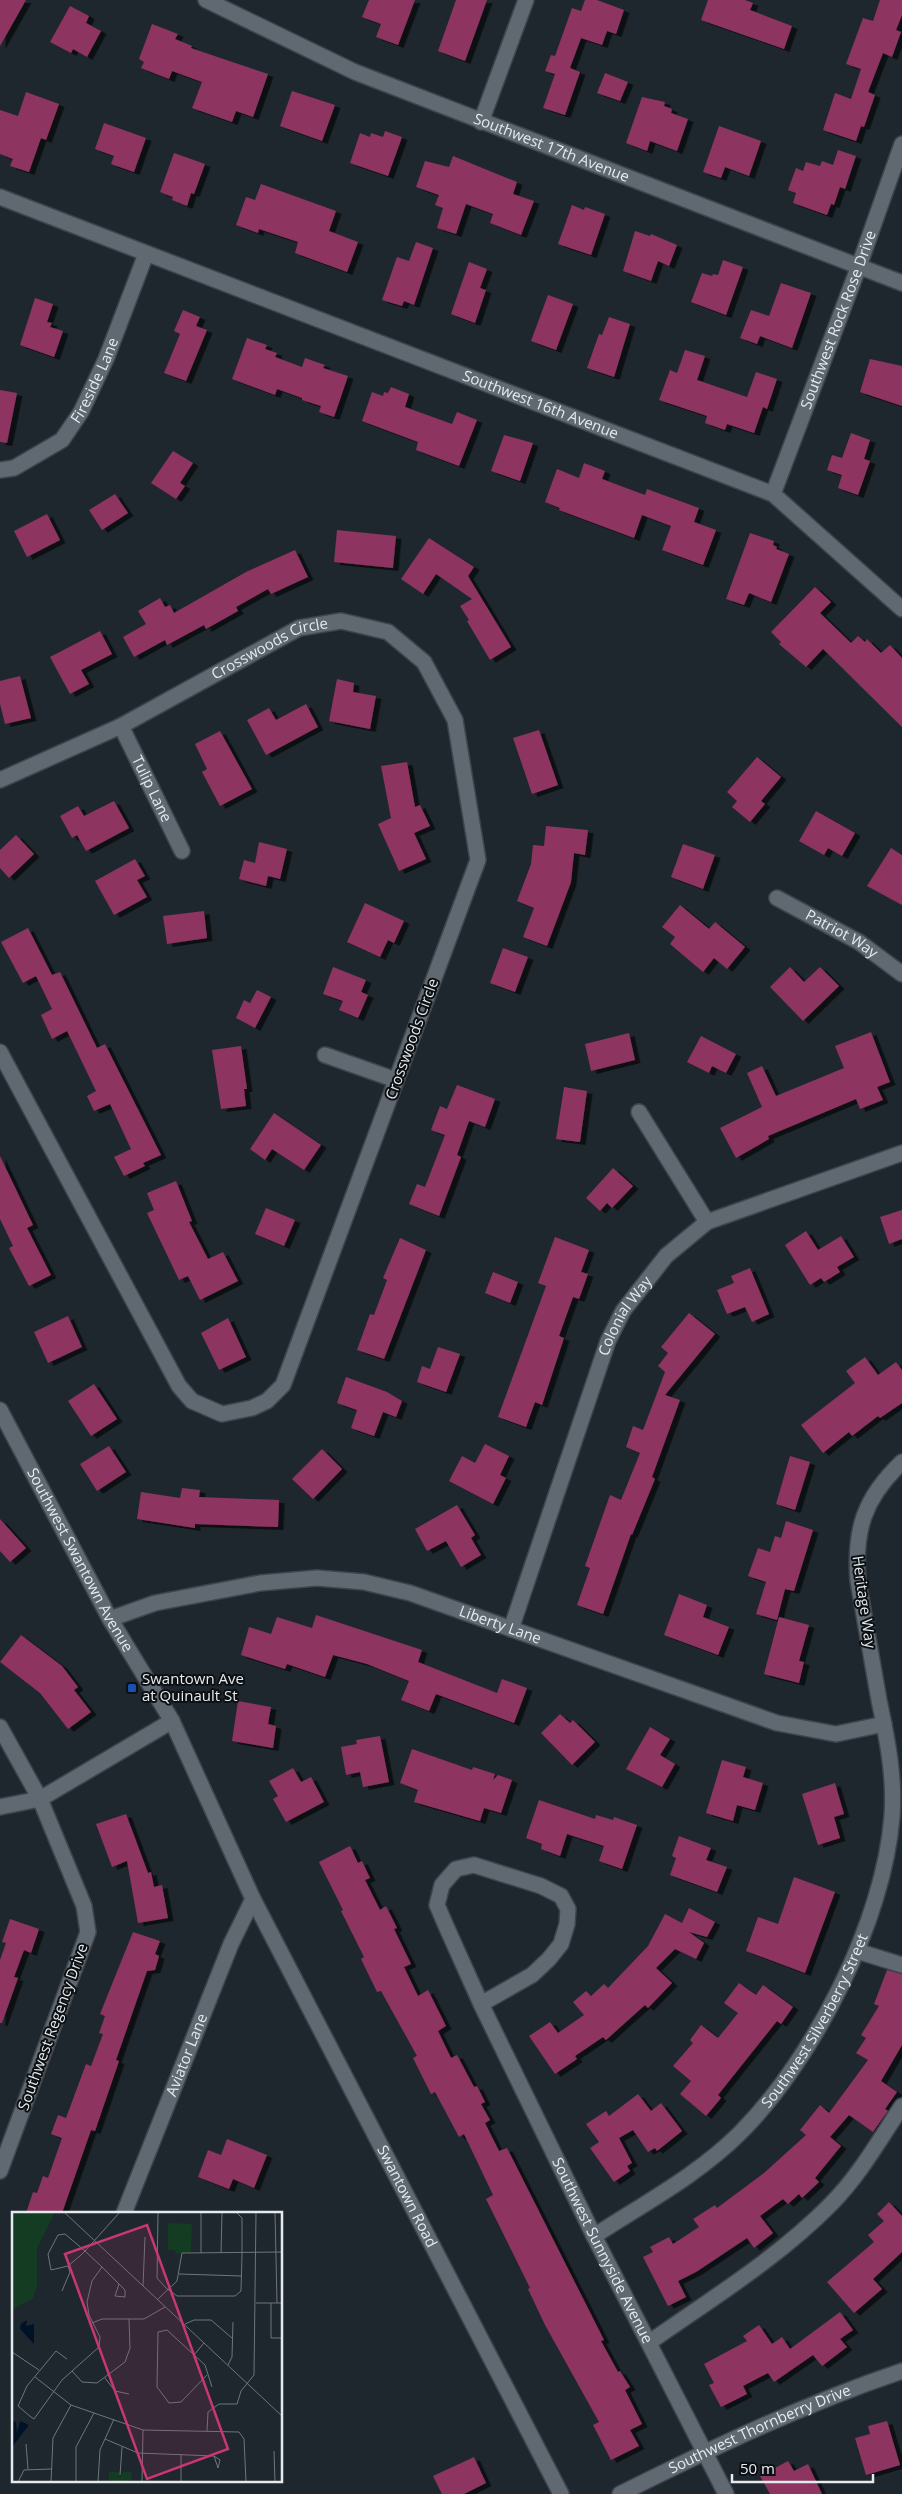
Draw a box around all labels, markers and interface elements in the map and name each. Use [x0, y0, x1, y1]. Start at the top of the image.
street label: Southwest 17th Avenue [471, 108, 633, 186]
street label: Southwest Rock Rose Drive [795, 227, 880, 412]
street label: Fireside Lane [65, 334, 122, 427]
street label: Southwest 16th Avenue [460, 365, 622, 443]
street label: Crosswoods Circle [207, 612, 329, 683]
street label: Tulip Lane [128, 752, 177, 825]
street label: Patriot Way [802, 904, 883, 962]
street label: Crosswoods Circle [380, 975, 442, 1102]
street label: Colonial Way [593, 1271, 656, 1358]
street label: Southwest Swantown Avenue [23, 1464, 139, 1655]
street label: Heritage Way [849, 1554, 881, 1650]
street label: Liberty Lane [457, 1600, 544, 1648]
place label: Swantown Ave at Quinault St [142, 1668, 244, 1705]
marker: Swantown Ave at Quinault St [126, 1682, 138, 1694]
street label: Southwest Silverberry Street [756, 1930, 872, 2112]
street label: Southwest Regency Drive [13, 1940, 92, 2113]
street label: Aviator Lane [160, 2010, 211, 2099]
street label: Swantown Road [373, 2141, 443, 2250]
street label: Southwest Sunnyside Avenue [548, 2154, 658, 2347]
inset map [12, 2212, 282, 2482]
street label: Southwest Thornberry Drive [665, 2379, 853, 2478]
scale bar [732, 2452, 873, 2484]
text: 50 m [740, 2458, 775, 2478]

